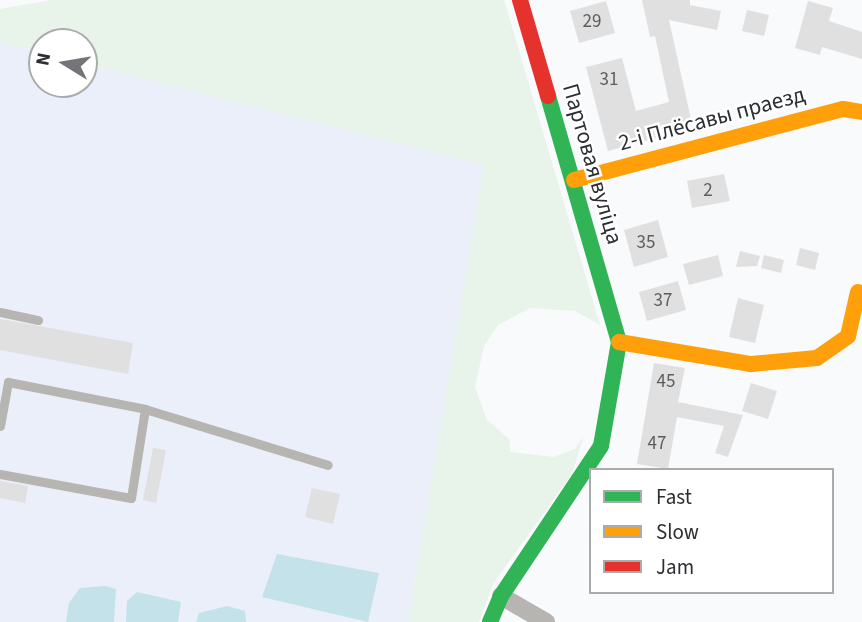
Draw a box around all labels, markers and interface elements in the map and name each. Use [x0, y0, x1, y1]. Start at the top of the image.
house number: 29 [583, 11, 601, 33]
north arrow [28, 28, 98, 98]
text: N [29, 51, 58, 68]
house number: 31 [600, 69, 618, 91]
street label: Партовая вуліца [556, 81, 628, 247]
street label: 2-і Плёсавы праезд [616, 81, 808, 157]
house number: 2 [703, 180, 713, 202]
house number: 35 [637, 232, 655, 254]
house number: 37 [654, 290, 672, 312]
house number: 45 [657, 371, 675, 393]
house number: 47 [648, 433, 666, 455]
legend [589, 468, 834, 594]
text: Fast [656, 482, 692, 512]
text: Slow [656, 517, 699, 547]
text: Jam [656, 552, 694, 582]

